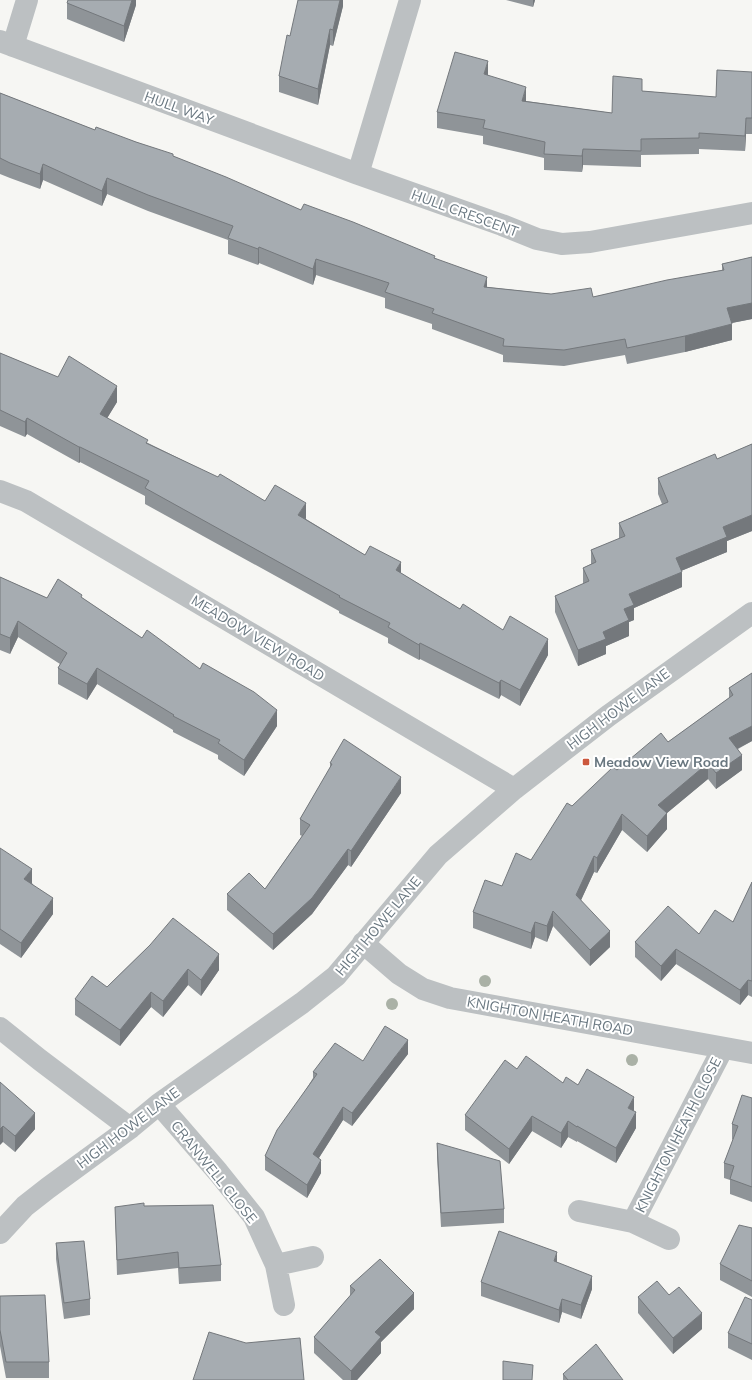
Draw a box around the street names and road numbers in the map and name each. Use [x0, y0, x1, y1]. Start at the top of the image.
street label: HULL WAY [142, 87, 217, 129]
street label: HULL CRESCENT [409, 185, 522, 241]
street label: MEADOW VIEW ROAD [188, 591, 328, 685]
street label: HIGH HOWE LANE [563, 664, 673, 754]
street label: HIGH HOWE LANE [331, 873, 425, 979]
street label: KNIGHTON HEATH ROAD [465, 993, 635, 1039]
street label: KNIGHTON HEATH CLOSE [631, 1054, 725, 1216]
street label: HIGH HOWE LANE [73, 1083, 183, 1173]
street label: CRANWELL CLOSE [167, 1117, 261, 1227]

